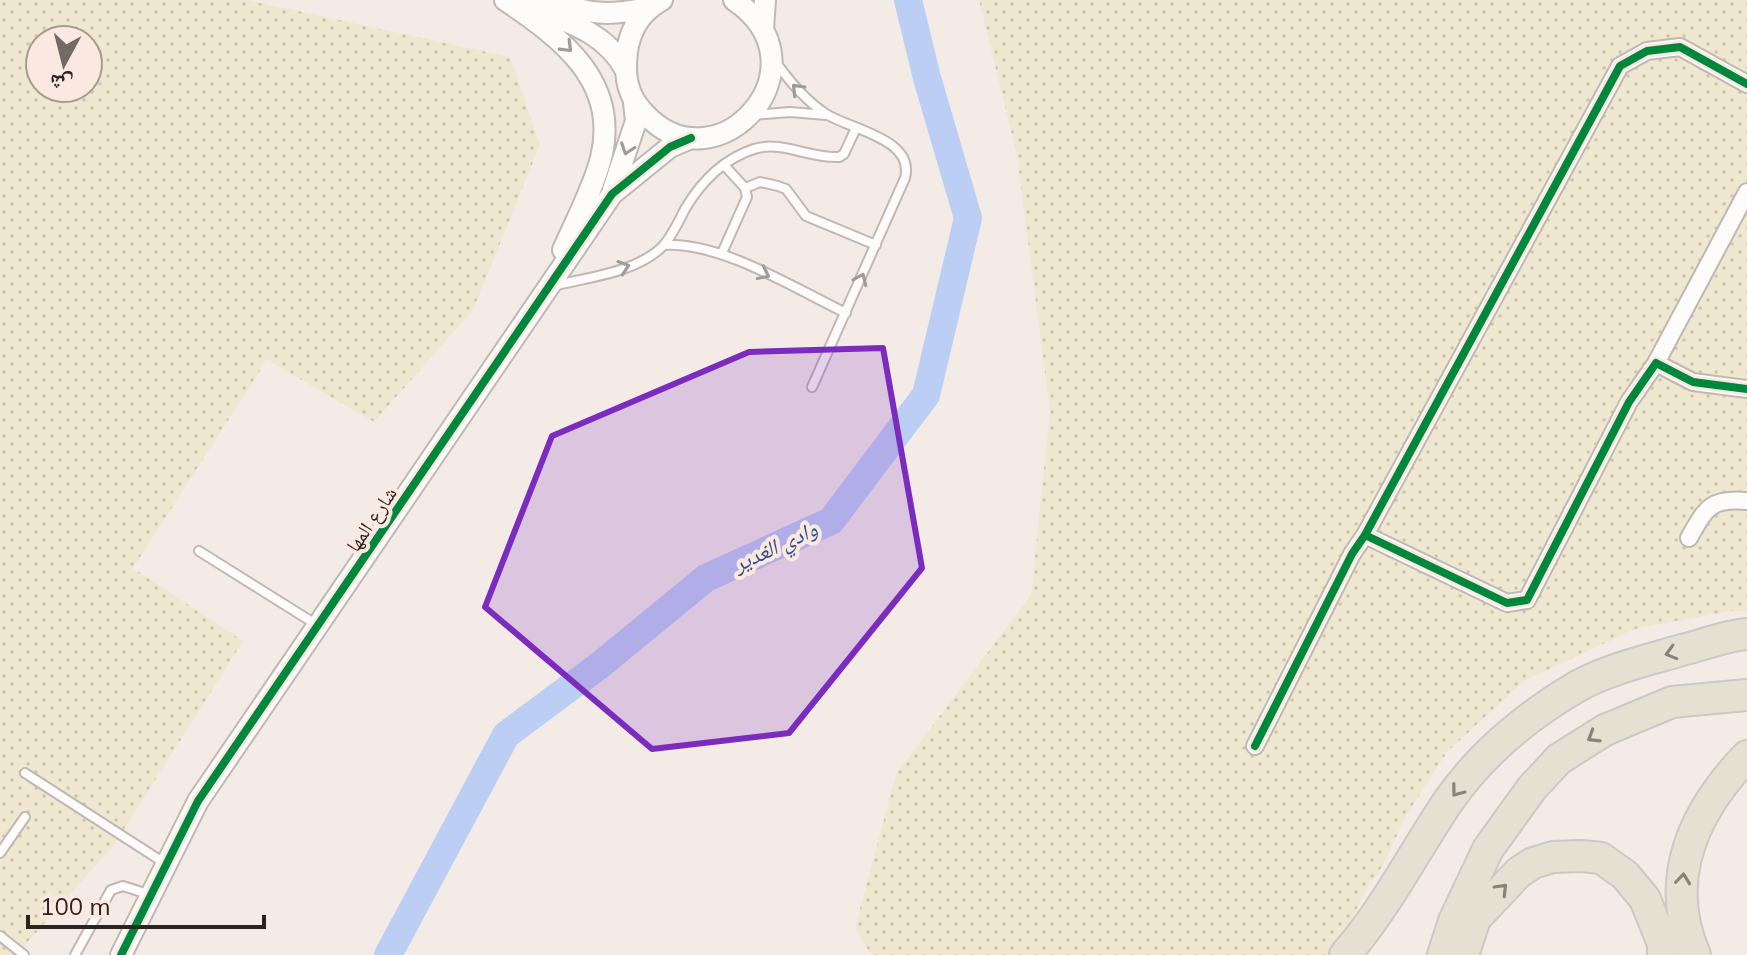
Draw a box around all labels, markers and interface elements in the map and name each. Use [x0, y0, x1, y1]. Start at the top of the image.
north arrow [24, 24, 104, 104]
one-way arrow [558, 38, 572, 52]
text: ش [48, 69, 75, 99]
one-way arrow [792, 84, 806, 98]
one-way arrow [620, 142, 637, 156]
one-way arrow [616, 260, 630, 276]
one-way arrow [756, 264, 771, 280]
one-way arrow [851, 273, 867, 287]
street label: شارع المها [340, 482, 403, 557]
water label: وادي الغدير [727, 514, 823, 582]
one-way arrow [1665, 644, 1679, 661]
one-way arrow [1587, 728, 1602, 743]
one-way arrow [1453, 782, 1467, 797]
one-way arrow [1675, 872, 1692, 885]
scale bar [28, 879, 264, 929]
one-way arrow [1493, 884, 1507, 899]
text: 100 m [40, 891, 111, 921]

